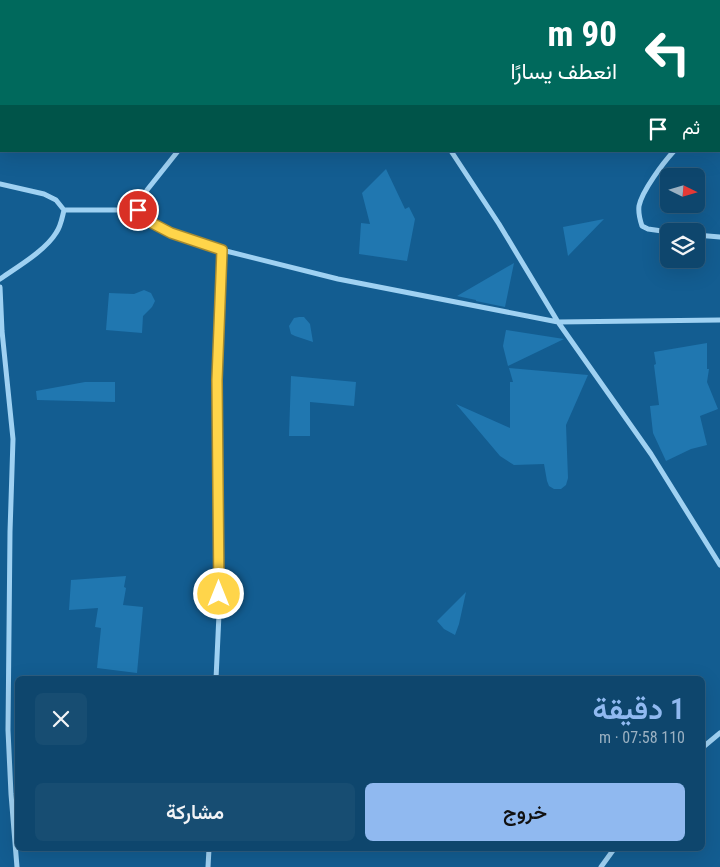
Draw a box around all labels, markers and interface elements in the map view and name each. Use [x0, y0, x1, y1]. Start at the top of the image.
text: 90 m [548, 14, 617, 55]
icon: left [635, 20, 700, 85]
text: انعطف يسارًا [510, 59, 617, 84]
icon: arrive [644, 115, 672, 143]
text: ثم [682, 116, 700, 139]
north arrow [660, 168, 705, 212]
map controls [660, 168, 705, 268]
pin [117, 189, 159, 231]
icon: arrive [124, 196, 152, 224]
button: layers [660, 223, 705, 268]
position arrow [192, 567, 244, 619]
text: 1 دقيقة [593, 691, 685, 726]
button: close [35, 693, 87, 745]
text: 110 m · 07:58 [599, 728, 685, 747]
button: مشاركة [35, 783, 355, 841]
button: خروج [365, 783, 685, 841]

